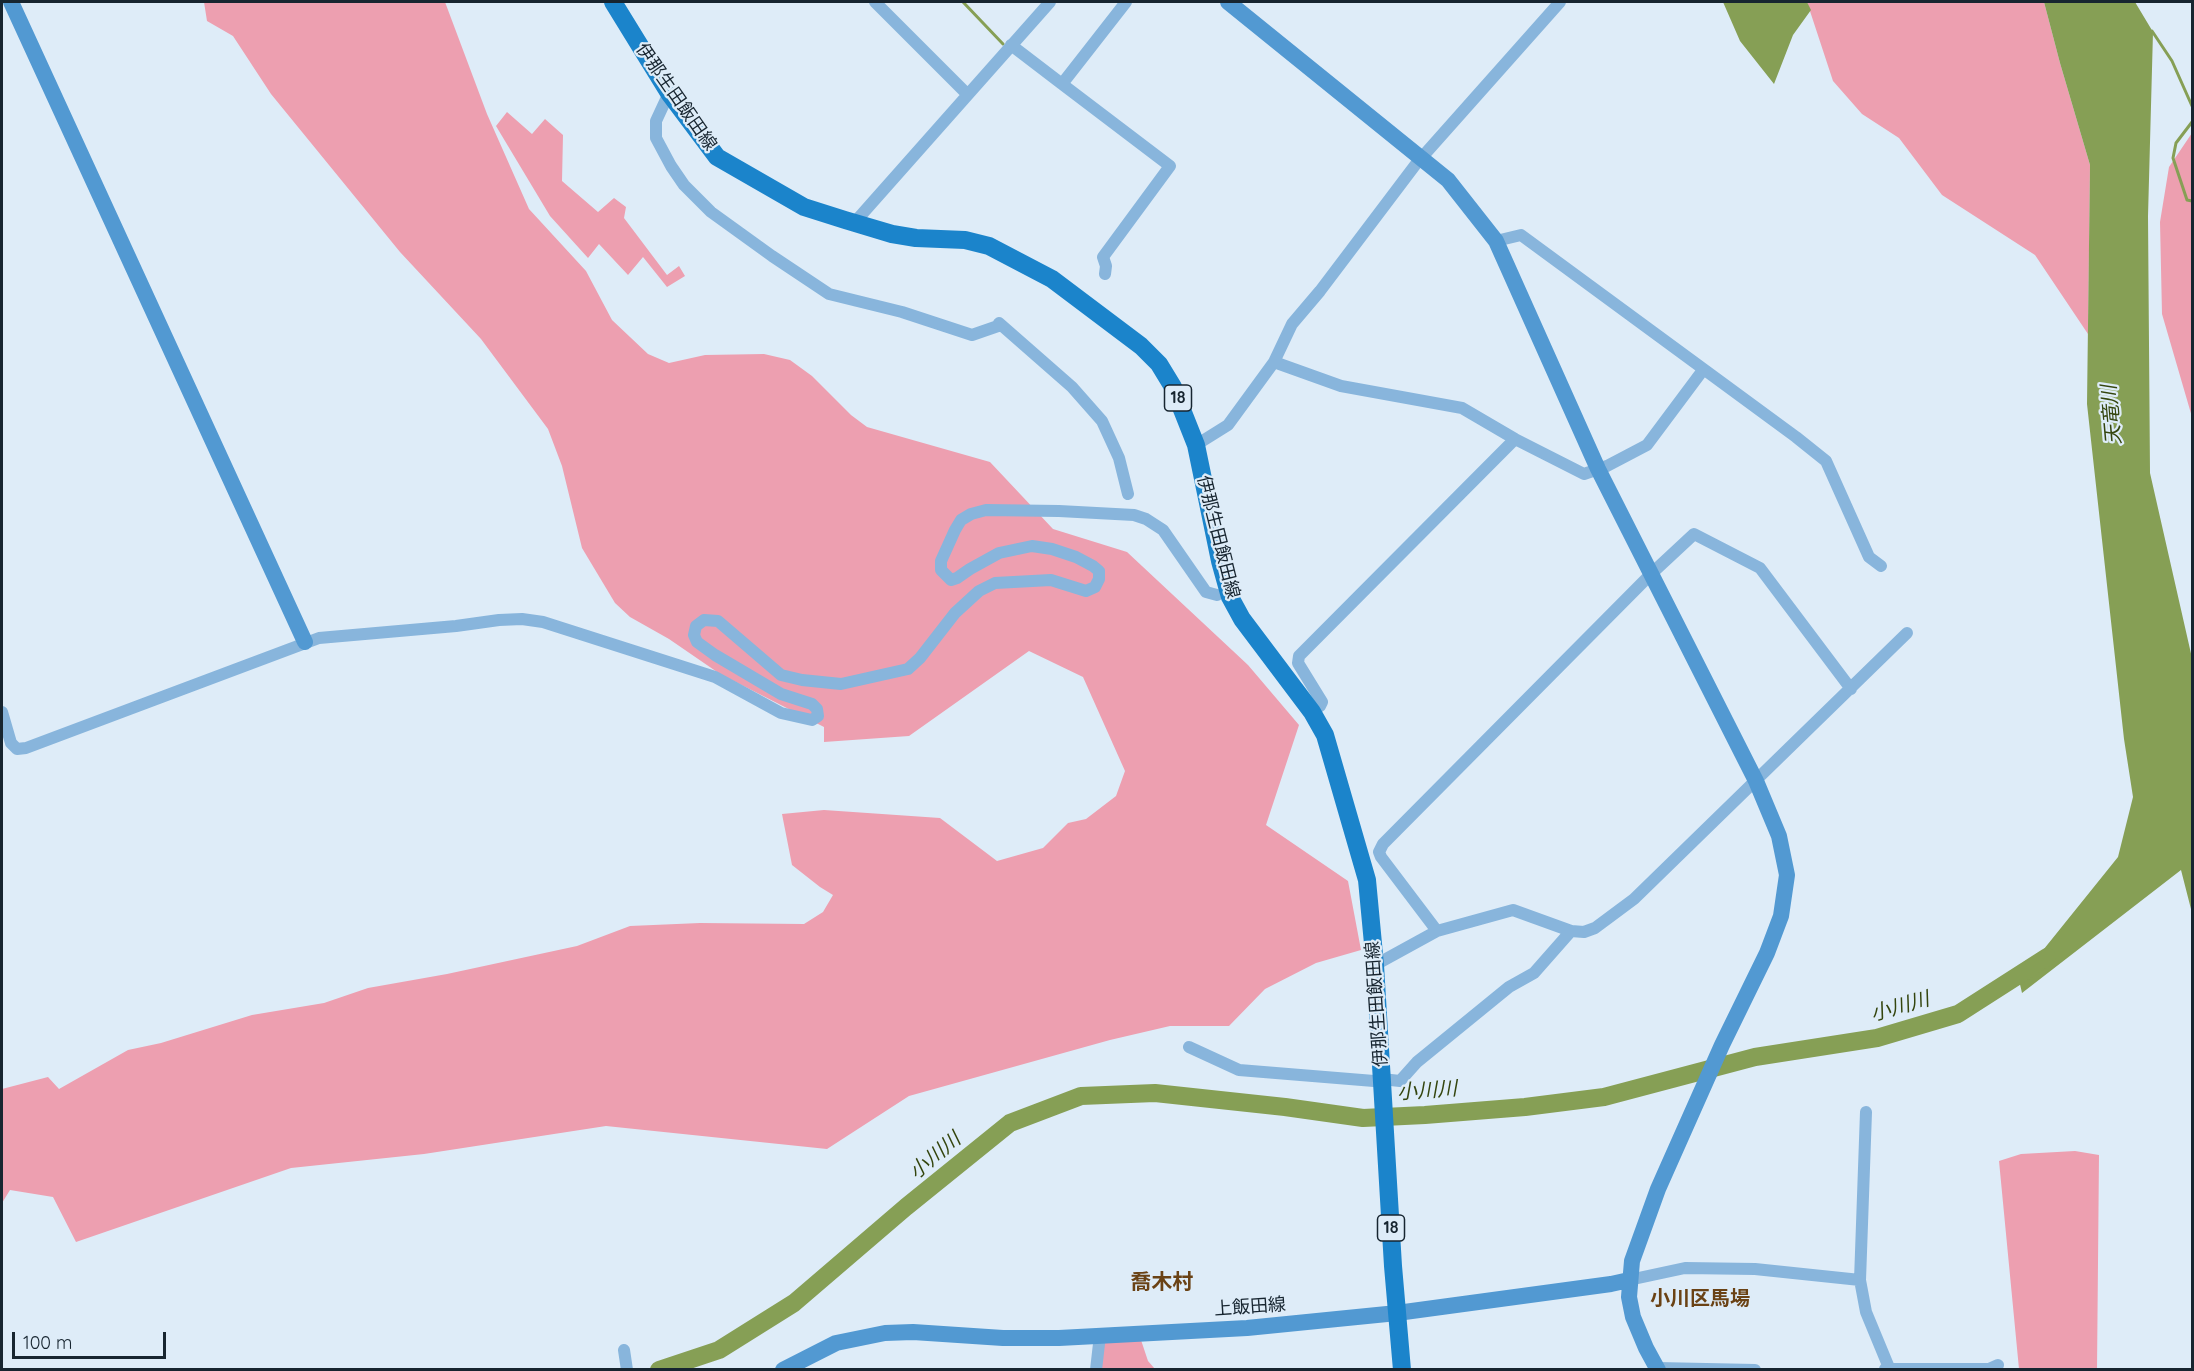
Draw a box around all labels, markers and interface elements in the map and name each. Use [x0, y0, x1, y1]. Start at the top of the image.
street label: 伊那生田飯田線 [631, 39, 721, 155]
water label: 天竜川 [2097, 384, 2127, 446]
road number: 18 [1164, 385, 1192, 411]
street label: 伊那生田飯田線 [1192, 473, 1244, 601]
street label: 伊那生田飯田線 [1362, 940, 1392, 1068]
water label: 小川川 [1868, 987, 1932, 1027]
water label: 小川川 [1396, 1077, 1458, 1105]
water label: 小川川 [904, 1128, 966, 1184]
road number: 18 [1378, 1215, 1404, 1241]
district label: 喬木村 [1131, 1270, 1193, 1296]
district label: 小川区馬場 [1650, 1287, 1750, 1311]
street label: 上飯田線 [1213, 1294, 1287, 1320]
scale bar [15, 1320, 170, 1358]
text: 100 m [23, 1331, 72, 1354]

